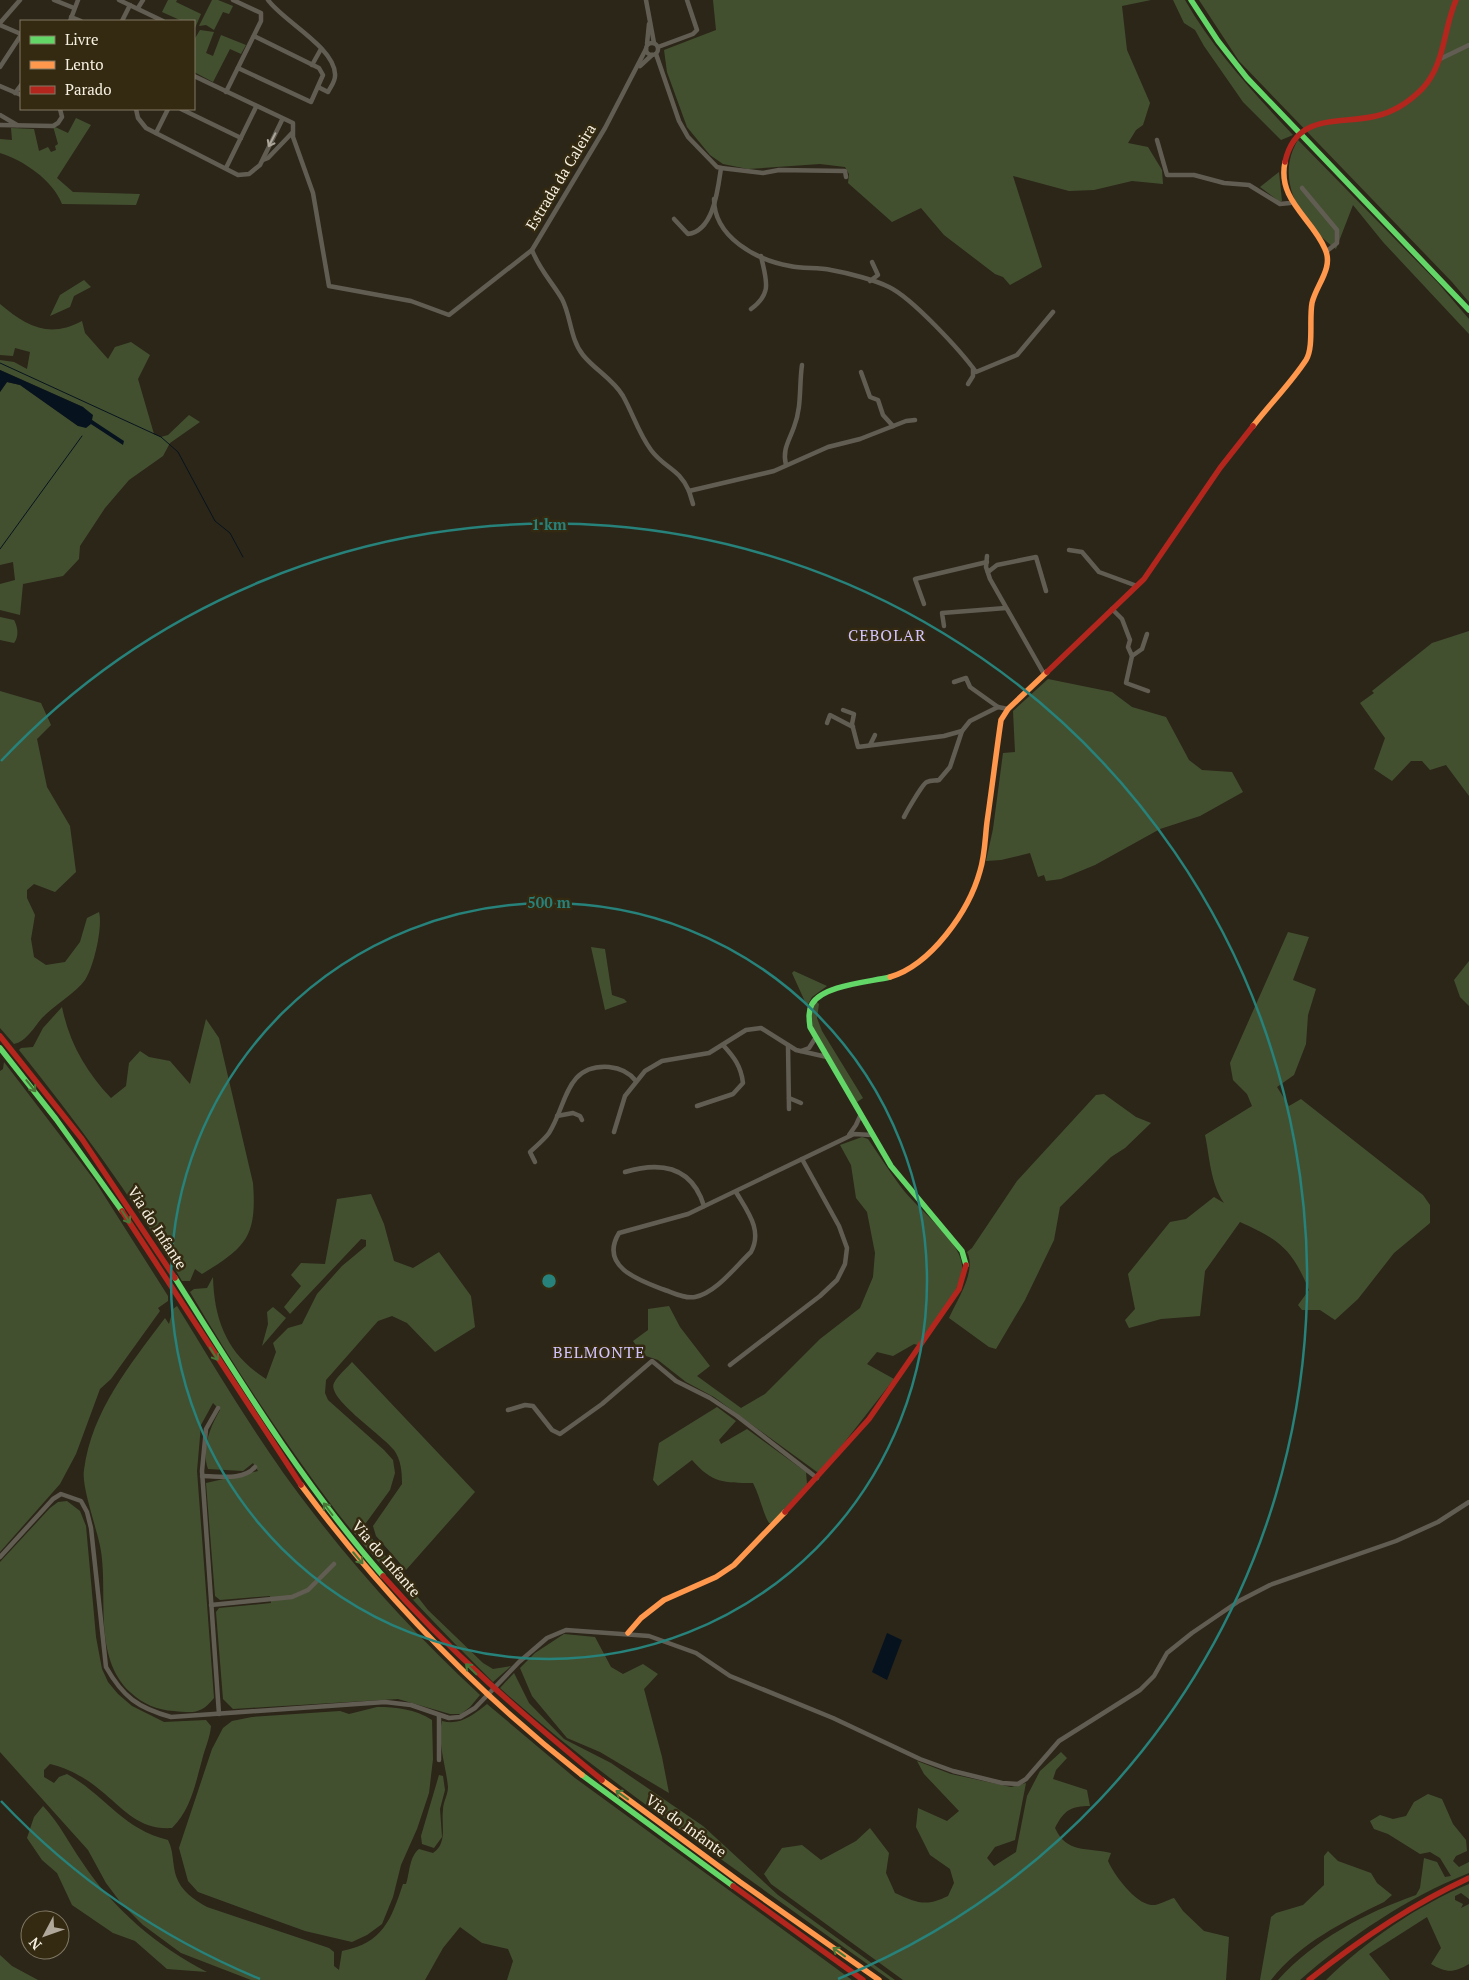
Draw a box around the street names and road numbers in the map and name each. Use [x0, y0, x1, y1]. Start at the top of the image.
street label: Estrada da Caleira [521, 119, 600, 233]
street label: Via do Infante [124, 1182, 192, 1273]
street label: Via do Infante [348, 1516, 426, 1601]
street label: Via do Infante [642, 1789, 731, 1861]

